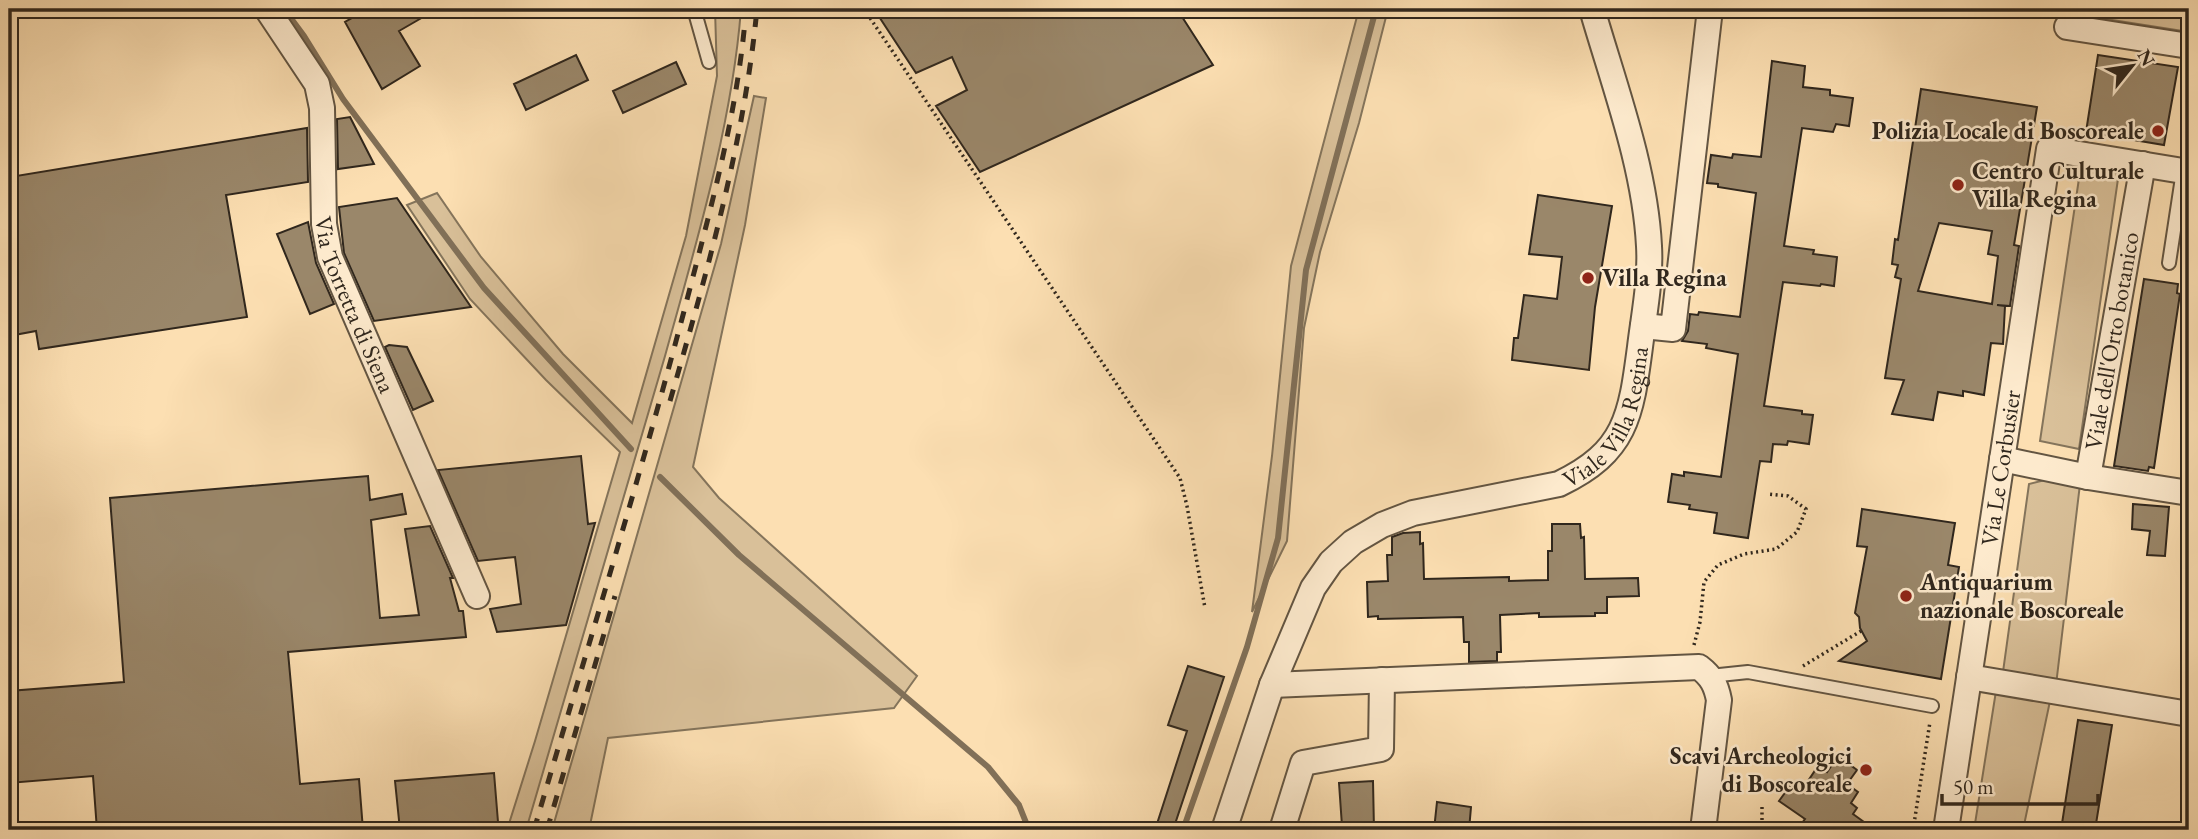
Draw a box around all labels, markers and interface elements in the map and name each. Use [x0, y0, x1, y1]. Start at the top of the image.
north arrow [2096, 32, 2166, 102]
text: N [2132, 45, 2161, 71]
place label: Polizia Locale di Boscoreale [1872, 115, 2144, 146]
marker: Polizia Locale di Boscoreale [2150, 123, 2166, 139]
place label: Centro Culturale Villa Regina [1972, 155, 2144, 215]
marker: Centro Culturale Villa Regina [1950, 177, 1966, 193]
street label: Via Torretta di Siena [308, 214, 403, 398]
street label: Viale dell'Orto botanico [2077, 229, 2146, 452]
place label: Villa Regina [1602, 262, 1727, 294]
marker: Villa Regina [1580, 270, 1596, 286]
street label: Viale Villa Regina [1557, 344, 1655, 495]
street label: Via Le Corbusier [1973, 388, 2027, 548]
place label: Antiquarium nazionale Boscoreale [1919, 566, 2124, 625]
marker: Antiquarium nazionale Boscoreale [1898, 588, 1914, 604]
place label: Scavi Archeologici di Boscoreale [1670, 740, 1852, 799]
marker: Scavi Archeologici di Boscoreale [1858, 762, 1874, 778]
scale bar [1942, 762, 2098, 806]
text: 50 m [1953, 773, 1994, 800]

